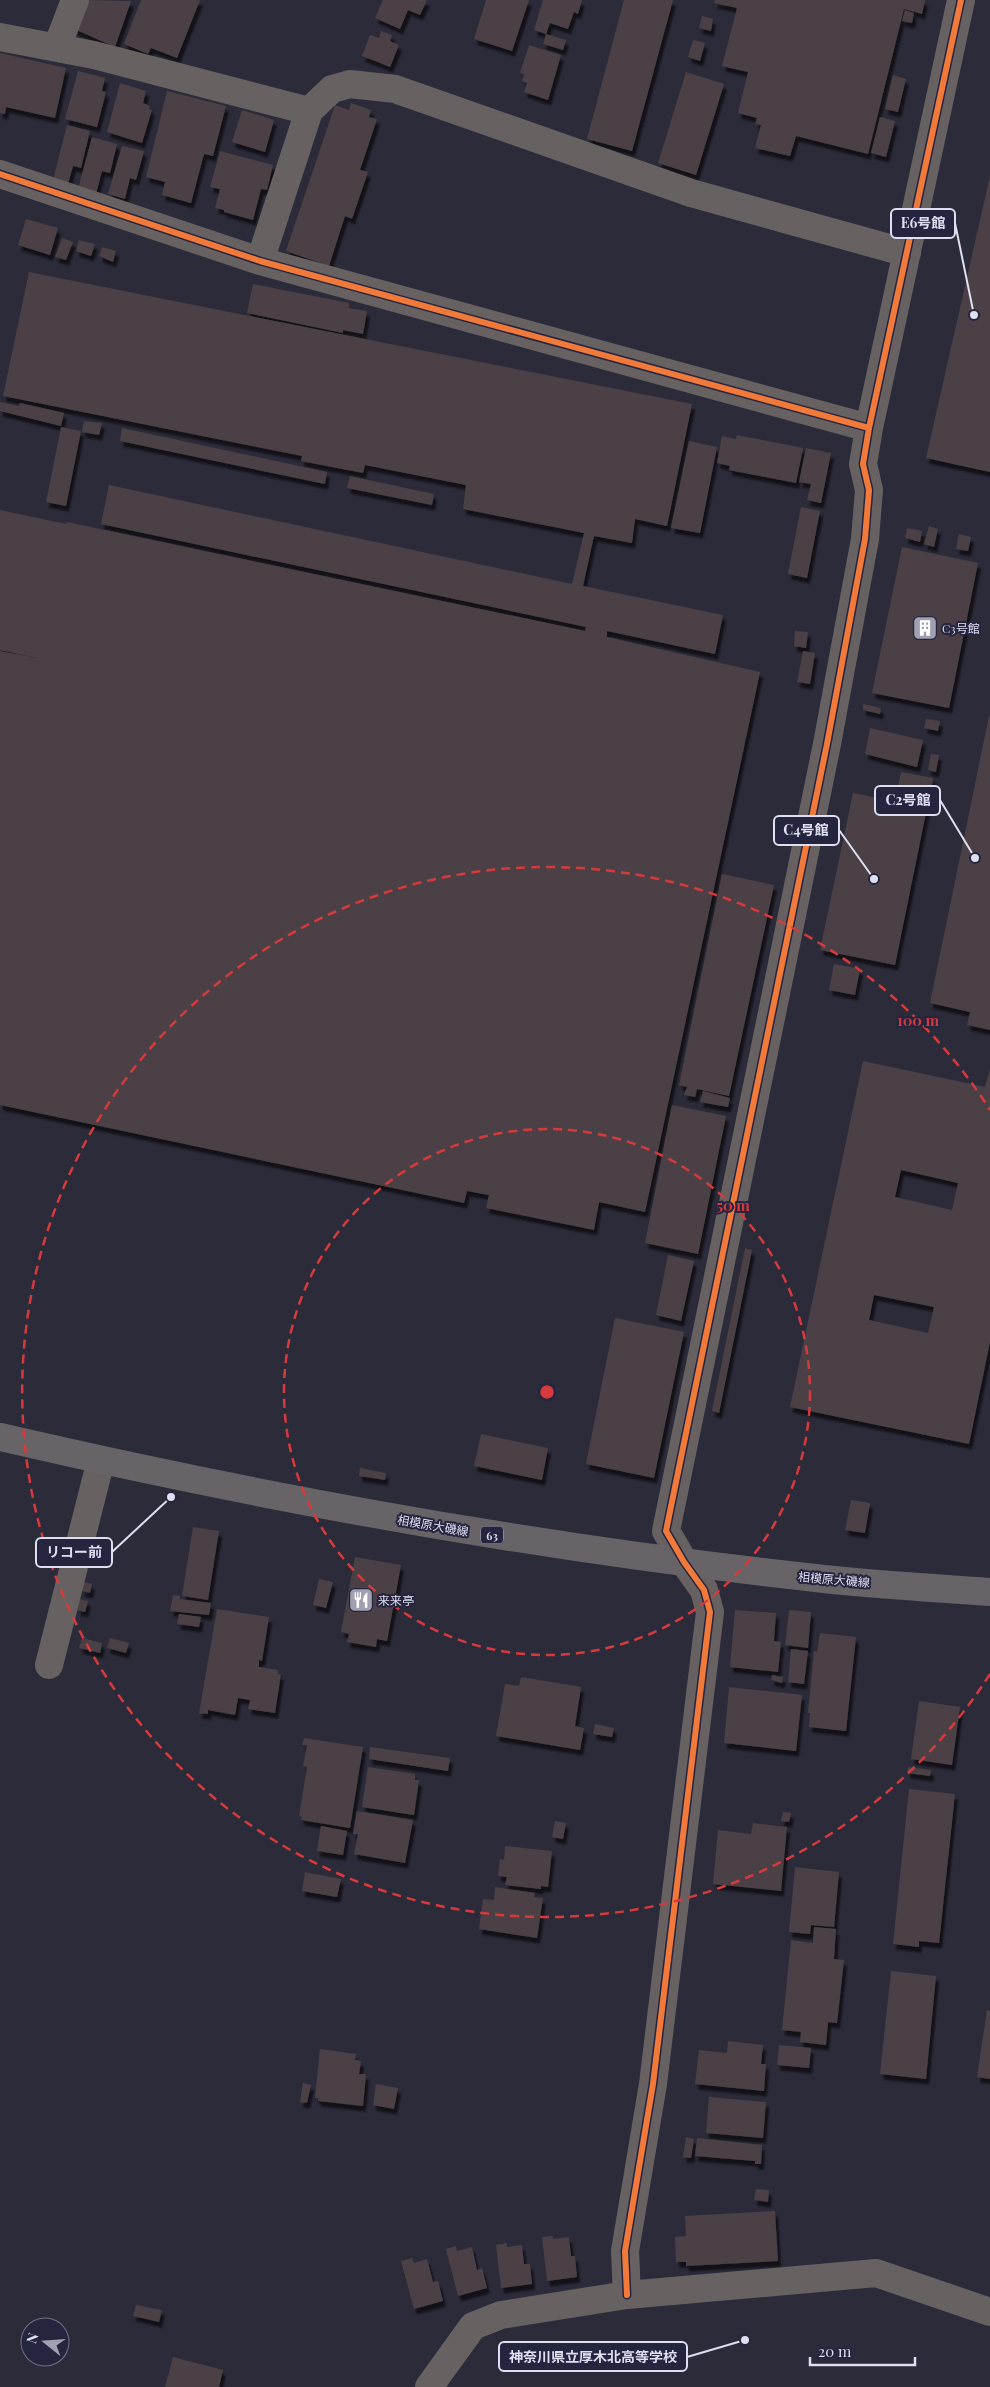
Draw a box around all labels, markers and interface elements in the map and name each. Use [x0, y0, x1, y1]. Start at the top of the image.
callout: E6号館 [891, 209, 955, 238]
text: E6号館 [901, 213, 945, 232]
building icon: C3号館 [912, 615, 938, 641]
place label: C3号館 [942, 620, 980, 636]
callout: C2号館 [875, 786, 940, 815]
text: C2号館 [885, 790, 931, 809]
callout: C4号館 [774, 816, 839, 845]
text: C4号館 [783, 820, 829, 839]
text: 100 m [897, 1010, 940, 1030]
text: 50 m [716, 1195, 750, 1215]
centre of rings [538, 1383, 556, 1401]
street label: 相模原大磯線 [396, 1511, 470, 1539]
road number: 63 [481, 1526, 503, 1544]
callout: リコー前 [36, 1538, 112, 1567]
text: リコー前 [46, 1542, 102, 1561]
street label: 相模原大磯線 [797, 1568, 871, 1590]
restaurant icon: 来来亭 [348, 1587, 374, 1613]
place label: 来来亭 [378, 1592, 414, 1608]
north arrow [20, 2317, 70, 2367]
text: N [22, 2330, 43, 2346]
scale bar [810, 2334, 915, 2366]
text: 20 m [818, 2341, 852, 2361]
callout: 神奈川県立厚木北高等学校 [499, 2342, 687, 2371]
text: 神奈川県立厚木北高等学校 [509, 2347, 677, 2366]

